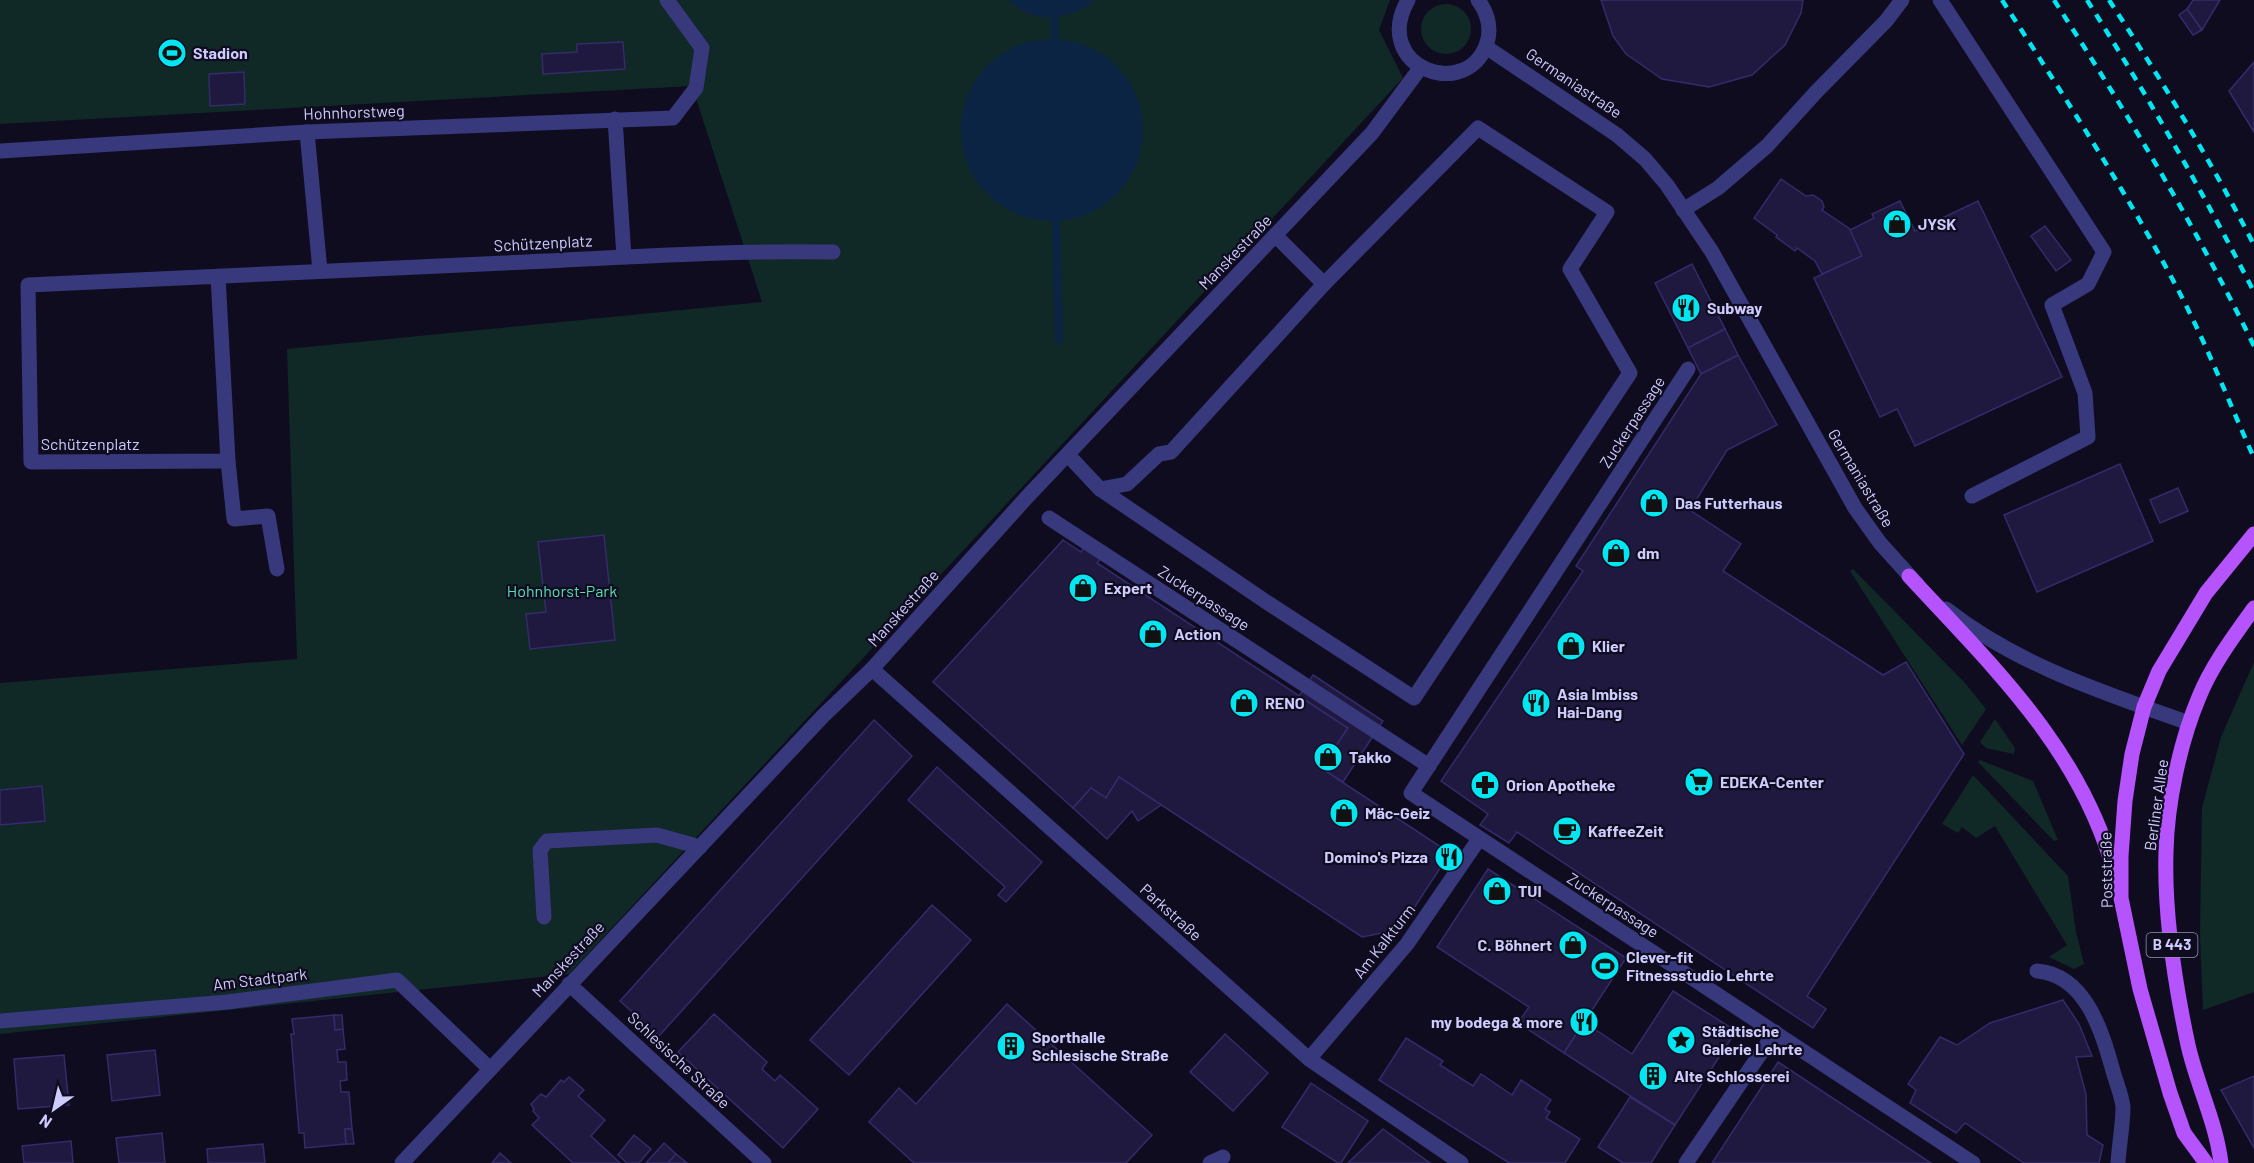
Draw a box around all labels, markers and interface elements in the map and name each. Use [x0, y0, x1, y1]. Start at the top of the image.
sports icon: Stadion [156, 37, 188, 69]
place label: Stadion [193, 43, 248, 62]
street label: Germaniastraße [1523, 44, 1626, 122]
street label: Hohnhorstweg [303, 100, 405, 123]
shop icon: JYSK [1881, 208, 1913, 240]
street label: Manskestraße [1194, 210, 1275, 293]
place label: JYSK [1918, 214, 1956, 233]
street label: Schützenplatz [493, 230, 593, 255]
restaurant icon: Subway [1670, 292, 1702, 324]
place label: Subway [1707, 298, 1762, 317]
street label: Zuckerpassage [1595, 372, 1668, 471]
street label: Germaniastraße [1825, 425, 1898, 530]
street label: Schützenplatz [41, 434, 139, 453]
shop icon: Das Futterhaus [1638, 487, 1670, 519]
place label: Das Futterhaus [1675, 493, 1783, 512]
shop icon: dm [1600, 537, 1632, 569]
place label: dm [1637, 543, 1659, 562]
street label: Zuckerpassage [1155, 561, 1254, 634]
street label: Manskestraße [863, 565, 942, 650]
shop icon: Expert [1067, 572, 1099, 604]
place label: Expert [1104, 578, 1152, 597]
park label: Hohnhorst-Park [507, 581, 617, 600]
shop icon: Action [1137, 618, 1169, 650]
place label: Action [1174, 624, 1221, 643]
shop icon: Klier [1555, 630, 1587, 662]
place label: Klier [1592, 636, 1625, 655]
place label: Asia Imbiss Hai-Dang [1557, 684, 1638, 721]
shop icon: RENO [1228, 687, 1260, 719]
restaurant icon: Asia Imbiss Hai-Dang [1520, 687, 1552, 719]
place label: RENO [1265, 693, 1305, 712]
shop icon: Takko [1312, 741, 1344, 773]
place label: Takko [1349, 747, 1392, 766]
street label: Berliner Allee [2140, 758, 2171, 852]
supermarket icon: EDEKA-Center [1683, 766, 1715, 798]
pharmacy icon: Orion Apotheke [1469, 769, 1501, 801]
place label: EDEKA-Center [1720, 772, 1824, 791]
place label: Orion Apotheke [1506, 775, 1616, 794]
shop icon: Mäc-Geiz [1328, 797, 1360, 829]
place label: Mäc-Geiz [1365, 803, 1430, 822]
cafe icon: KaffeeZeit [1551, 815, 1583, 847]
place label: KaffeeZeit [1588, 821, 1663, 840]
street label: Poststraße [2095, 832, 2116, 908]
restaurant icon: Domino's Pizza [1433, 841, 1465, 873]
place label: Domino's Pizza [1324, 847, 1428, 866]
street label: Zuckerpassage [1564, 868, 1663, 941]
shop icon: TUI [1481, 875, 1513, 907]
street label: Parkstraße [1137, 879, 1206, 944]
place label: TUI [1518, 881, 1542, 900]
street label: Am Kalkturm [1349, 900, 1419, 982]
street label: Manskestraße [528, 917, 608, 1001]
shop icon: C. Böhnert [1557, 929, 1589, 961]
road number: B 443 [2146, 933, 2198, 957]
place label: C. Böhnert [1478, 935, 1552, 954]
place label: Clever-fit Fitnessstudio Lehrte [1626, 947, 1774, 984]
sports icon: Clever-fit Fitnessstudio Lehrte [1589, 950, 1621, 982]
street label: Am Stadtpark [212, 963, 308, 994]
restaurant icon: my bodega & more [1568, 1006, 1600, 1038]
street label: Schlesische Straße [624, 1007, 734, 1112]
place label: my bodega & more [1431, 1012, 1563, 1031]
place label: Städtische Galerie Lehrte [1702, 1021, 1803, 1058]
place icon: Städtische Galerie Lehrte [1665, 1024, 1697, 1056]
place label: Sporthalle Schlesische Straße [1032, 1027, 1169, 1064]
building icon: Sporthalle Schlesische Straße [995, 1030, 1027, 1062]
building icon: Alte Schlosserei [1637, 1060, 1669, 1092]
place label: Alte Schlosserei [1674, 1066, 1790, 1085]
north arrow [24, 1079, 84, 1139]
text: N [36, 1111, 55, 1133]

